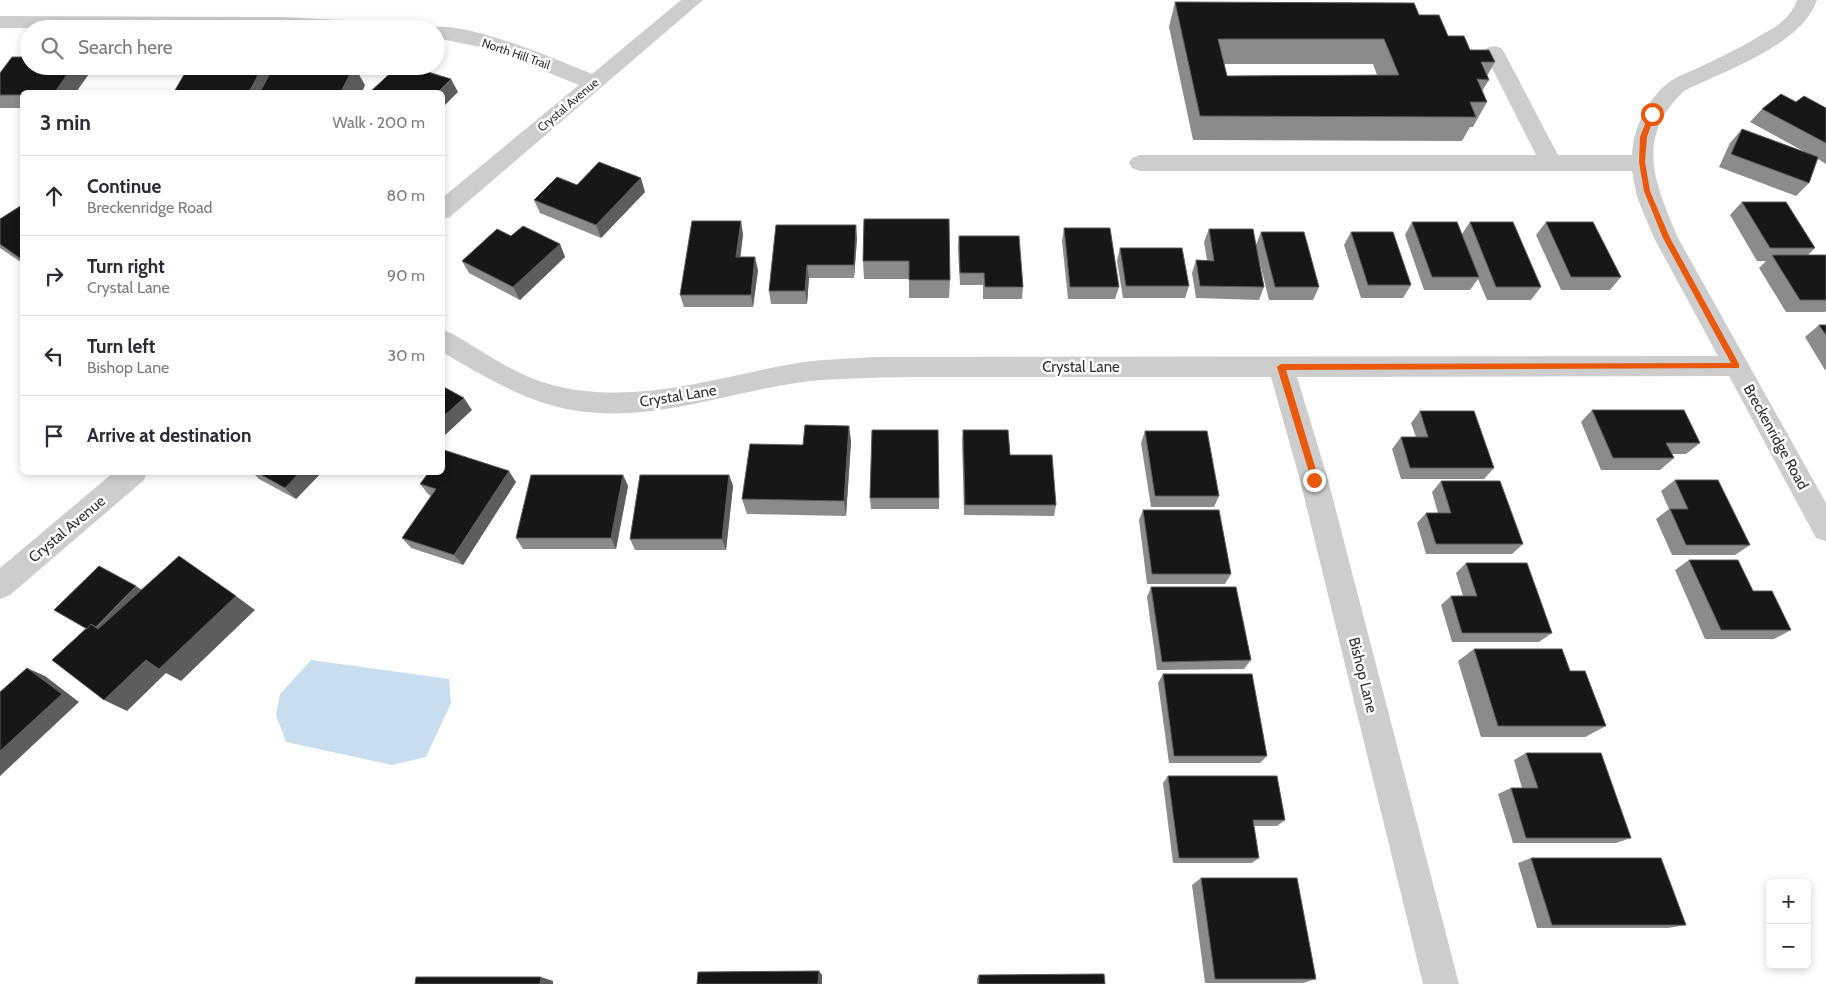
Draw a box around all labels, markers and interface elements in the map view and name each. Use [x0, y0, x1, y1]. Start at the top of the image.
search box [20, 20, 445, 75]
icon: search [38, 34, 66, 62]
street label: North Hill Trail [480, 35, 553, 72]
text: Search here [78, 36, 172, 59]
street label: Crystal Avenue [534, 75, 601, 135]
route start [1641, 103, 1664, 126]
text: 3 min [40, 110, 91, 135]
text: Walk · 200 m [333, 113, 425, 132]
text: Continue [87, 175, 161, 198]
icon: ahead [40, 182, 68, 210]
text: 80 m [387, 186, 425, 205]
text: Breckenridge Road [87, 198, 213, 217]
text: Turn right [87, 255, 165, 278]
icon: right [40, 262, 68, 290]
text: 90 m [387, 266, 425, 285]
text: Crystal Lane [87, 278, 170, 297]
text: Turn left [87, 335, 155, 358]
icon: left [40, 342, 68, 370]
text: 30 m [388, 346, 425, 365]
text: Bishop Lane [87, 358, 169, 377]
street label: Crystal Lane [1042, 358, 1120, 376]
street label: Crystal Lane [638, 381, 718, 411]
street label: Breckenridge Road [1740, 381, 1812, 493]
icon: arrive [40, 422, 68, 450]
text: Arrive at destination [87, 424, 251, 447]
route end [1303, 469, 1326, 492]
street label: Crystal Avenue [25, 492, 109, 566]
street label: Bishop Lane [1345, 635, 1381, 715]
map controls [1766, 879, 1811, 969]
button: + [1766, 879, 1811, 924]
button: − [1766, 924, 1811, 969]

